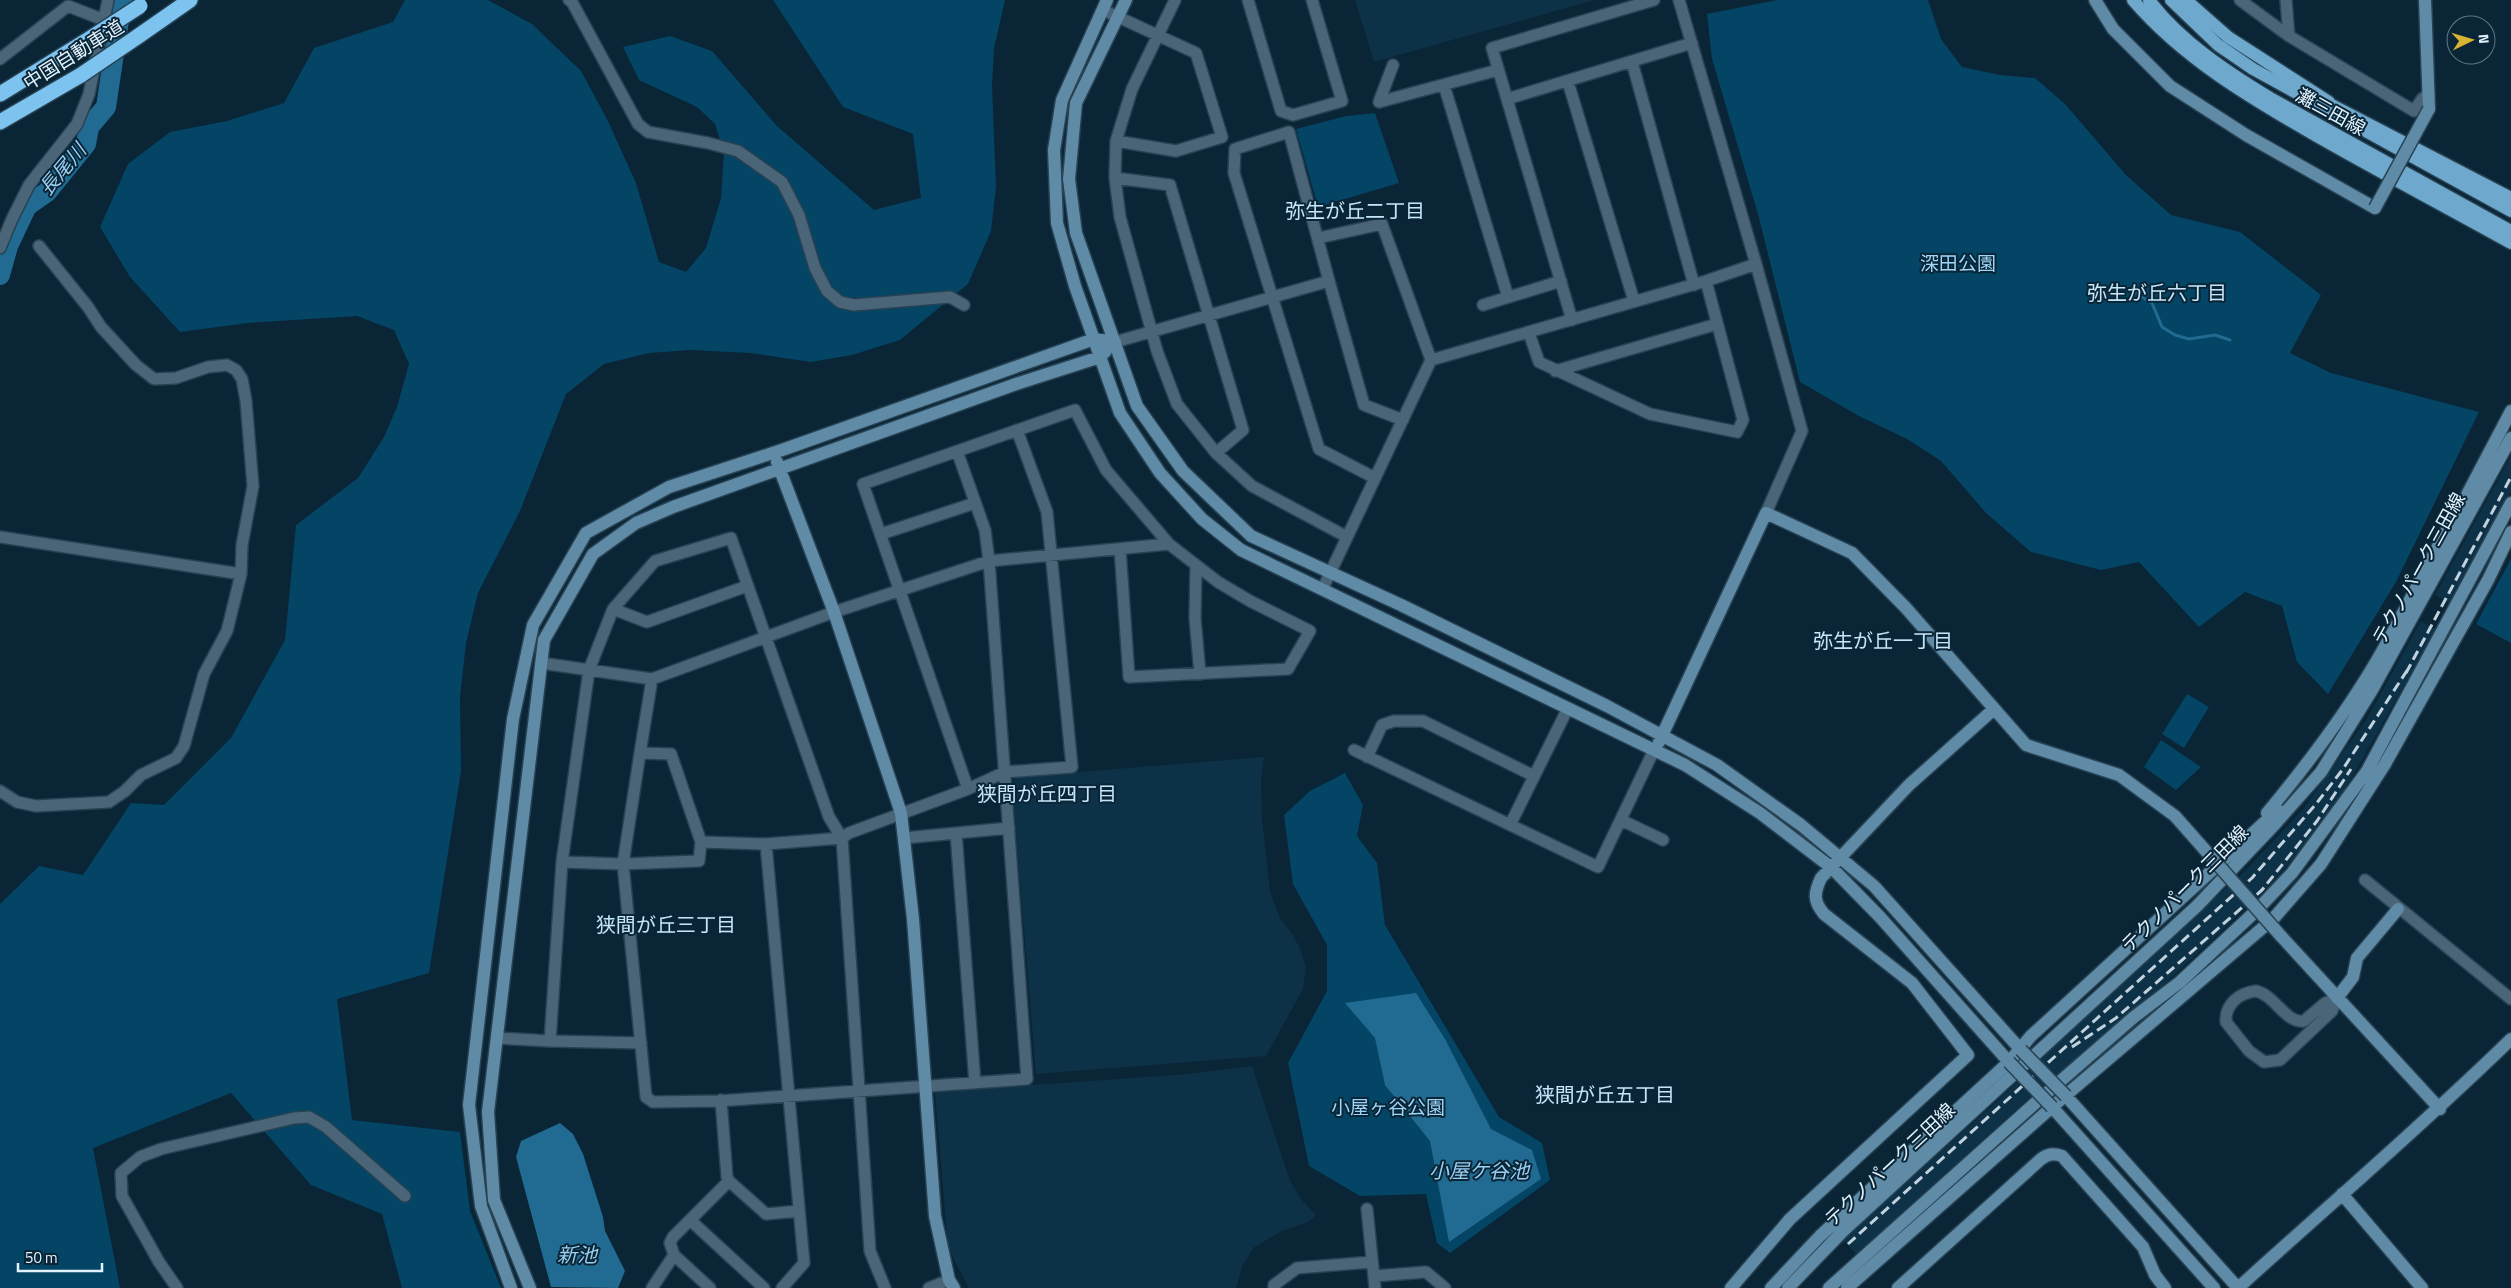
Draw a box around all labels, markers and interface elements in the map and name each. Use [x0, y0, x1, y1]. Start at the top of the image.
street label: 中国自動車道 [17, 11, 129, 97]
north arrow [2446, 15, 2496, 65]
text: N [2474, 33, 2495, 45]
street label: 灘三田線 [2291, 80, 2371, 142]
water label: 長尾川 [31, 135, 94, 202]
district label: 弥生が丘二丁目 [1285, 195, 1425, 226]
park label: 深田公園 [1920, 248, 1996, 277]
district label: 弥生が丘六丁目 [2087, 277, 2227, 308]
street label: テクノパーク三田線 [2364, 487, 2472, 649]
district label: 弥生が丘一丁目 [1813, 625, 1953, 656]
district label: 狭間が丘四丁目 [977, 778, 1117, 809]
street label: テクノパーク三田線 [2114, 818, 2254, 958]
district label: 狭間が丘三丁目 [596, 909, 736, 940]
district label: 狭間が丘五丁目 [1535, 1079, 1675, 1110]
park label: 小屋ヶ谷公園 [1331, 1092, 1445, 1121]
street label: テクノパーク三田線 [1817, 1095, 1961, 1233]
water label: 小屋ケ谷池 [1429, 1155, 1531, 1186]
water label: 新池 [557, 1239, 599, 1270]
scale bar [18, 1240, 101, 1272]
text: 50 m [25, 1246, 58, 1269]

